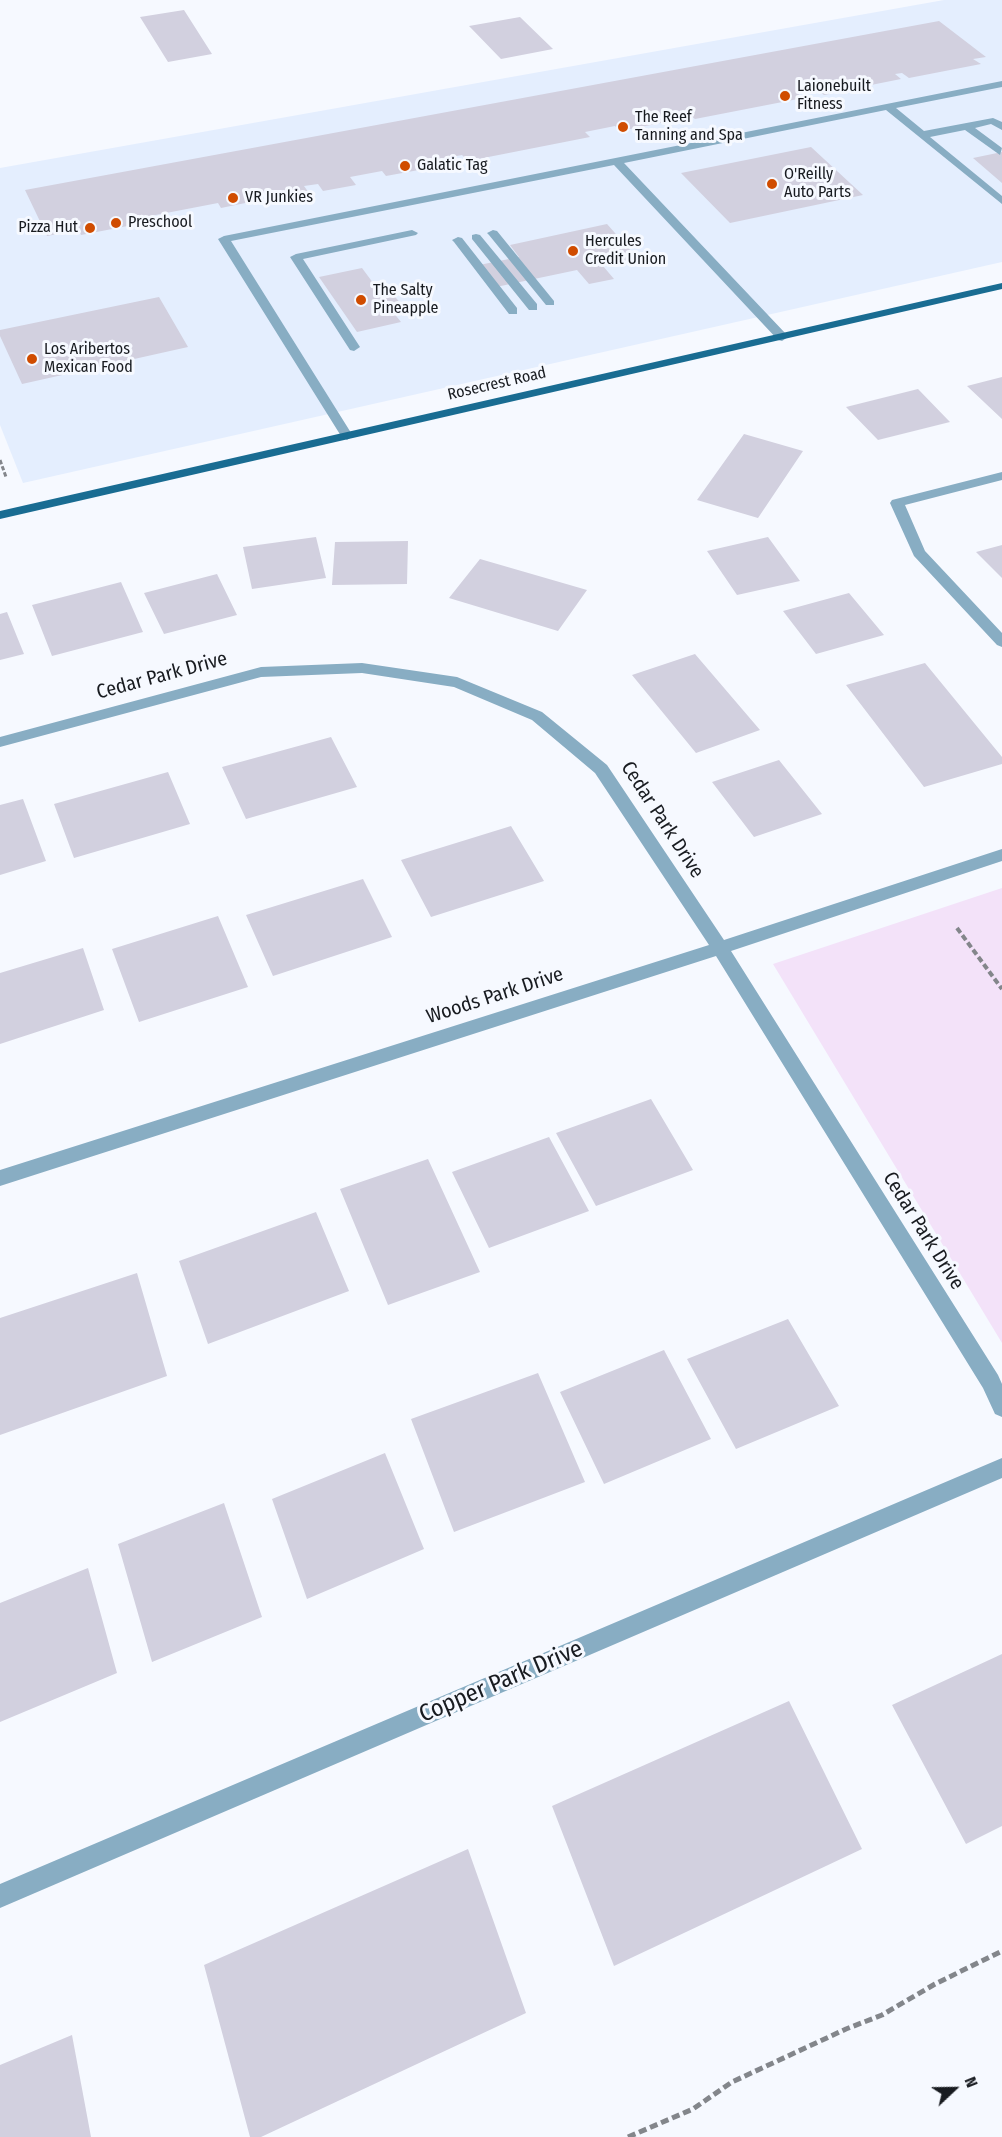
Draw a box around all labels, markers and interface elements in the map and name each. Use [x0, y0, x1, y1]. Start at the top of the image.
place label: Laionebuilt Fitness [797, 77, 871, 115]
marker: Laionebuilt Fitness [778, 89, 792, 103]
place label: The Reef Tanning and Spa [635, 108, 743, 146]
marker: The Reef Tanning and Spa [616, 120, 630, 134]
place label: Galatic Tag [417, 156, 488, 176]
marker: Galatic Tag [398, 159, 412, 173]
place label: O'Reilly Auto Parts [784, 165, 851, 203]
marker: O'Reilly Auto Parts [765, 177, 779, 191]
place label: VR Junkies [245, 188, 313, 208]
marker: VR Junkies [226, 191, 240, 205]
place label: Preschool [128, 213, 192, 233]
marker: Preschool [109, 216, 123, 230]
place label: Pizza Hut [18, 218, 78, 238]
marker: Pizza Hut [83, 221, 97, 235]
place label: Hercules Credit Union [585, 232, 666, 270]
marker: Hercules Credit Union [566, 244, 580, 258]
place label: The Salty Pineapple [373, 281, 439, 319]
marker: The Salty Pineapple [354, 293, 368, 307]
place label: Los Aribertos Mexican Food [44, 340, 133, 378]
marker: Los Aribertos Mexican Food [25, 352, 39, 366]
street label: Rosecrest Road [446, 363, 548, 405]
street label: Cedar Park Drive [94, 647, 230, 705]
street label: Cedar Park Drive [615, 757, 709, 883]
street label: Woods Park Drive [424, 963, 566, 1029]
street label: Cedar Park Drive [877, 1168, 969, 1294]
street label: Copper Park Drive [415, 1635, 587, 1729]
north arrow [924, 2059, 984, 2119]
text: N [961, 2074, 982, 2090]

